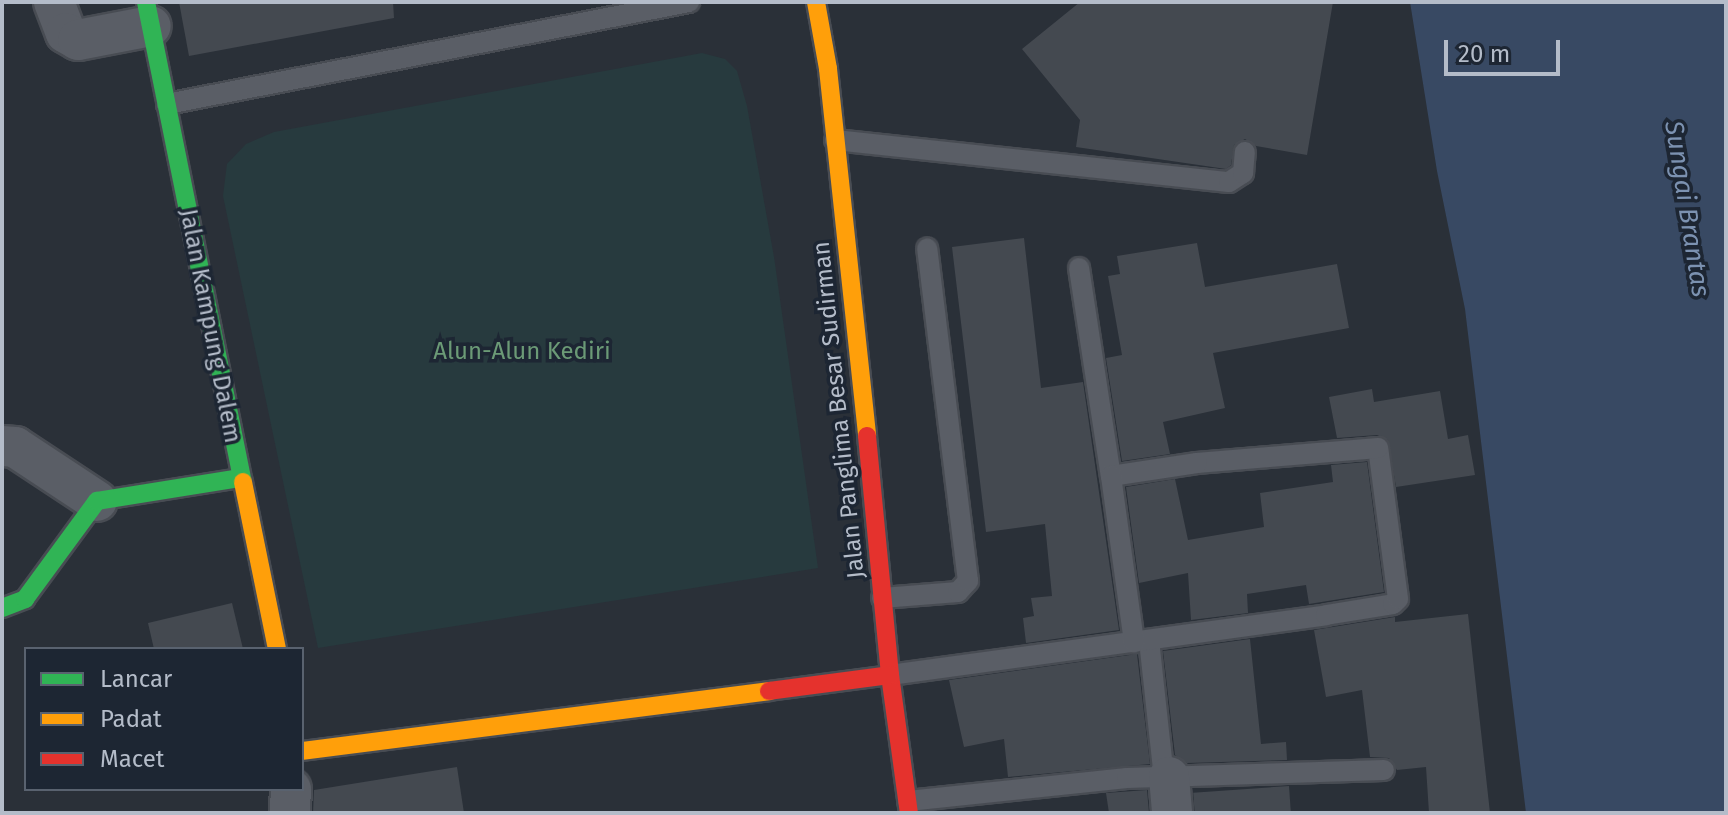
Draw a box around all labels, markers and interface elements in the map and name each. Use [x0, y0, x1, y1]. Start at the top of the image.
scale bar [1448, 24, 1564, 74]
text: 20 m [1458, 40, 1510, 68]
water label: Sungai Brantas [1658, 119, 1716, 299]
street label: Jalan Kampung Dalem [173, 207, 247, 445]
street label: Jalan Panglima Besar Sudirman [807, 240, 871, 580]
park label: Alun-Alun Kediri [433, 338, 611, 366]
legend [24, 647, 304, 791]
text: Lancar [100, 665, 172, 693]
text: Padat [100, 705, 162, 733]
text: Macet [100, 745, 164, 773]

